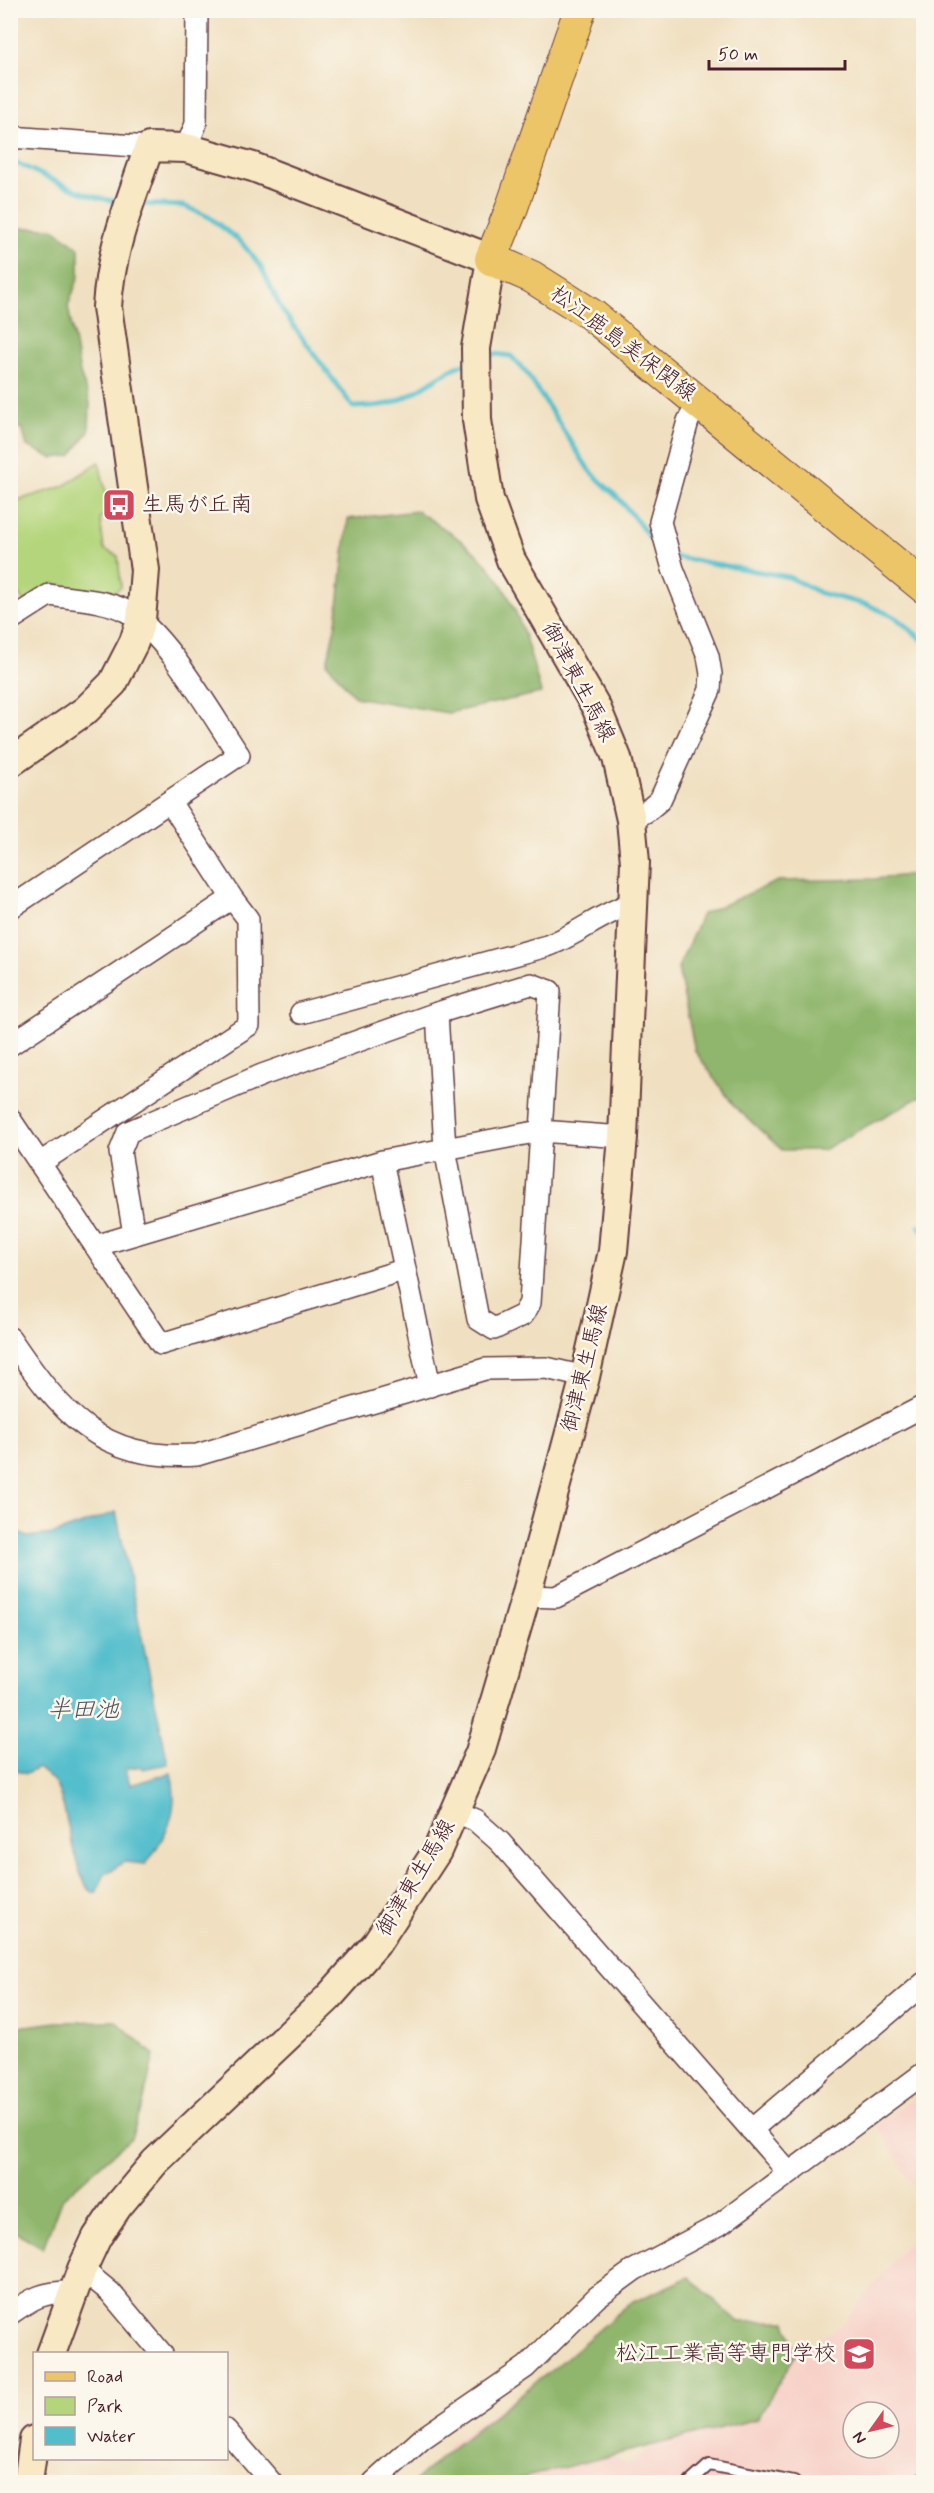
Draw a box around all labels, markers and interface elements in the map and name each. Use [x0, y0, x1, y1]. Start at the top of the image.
scale bar [709, 33, 846, 71]
text: 50 m [718, 43, 758, 67]
street label: 松江鹿島美保関線 [544, 280, 702, 408]
bus stop icon: 生馬が丘南 [101, 487, 137, 523]
place label: 生馬が丘南 [142, 491, 252, 519]
street label: 御津東生馬線 [535, 617, 621, 747]
street label: 御津東生馬線 [555, 1301, 615, 1435]
water label: 半田池 [47, 1695, 120, 1726]
street label: 御津東生馬線 [370, 1814, 462, 1942]
school or university icon: 松江工業高等専門学校 [841, 2336, 877, 2372]
place label: 松江工業高等専門学校 [616, 2340, 836, 2368]
legend [33, 2352, 228, 2460]
text: Road [87, 2365, 123, 2389]
text: Park [87, 2395, 123, 2419]
north arrow [841, 2400, 901, 2460]
text: Water [87, 2425, 136, 2449]
text: N [848, 2427, 871, 2448]

